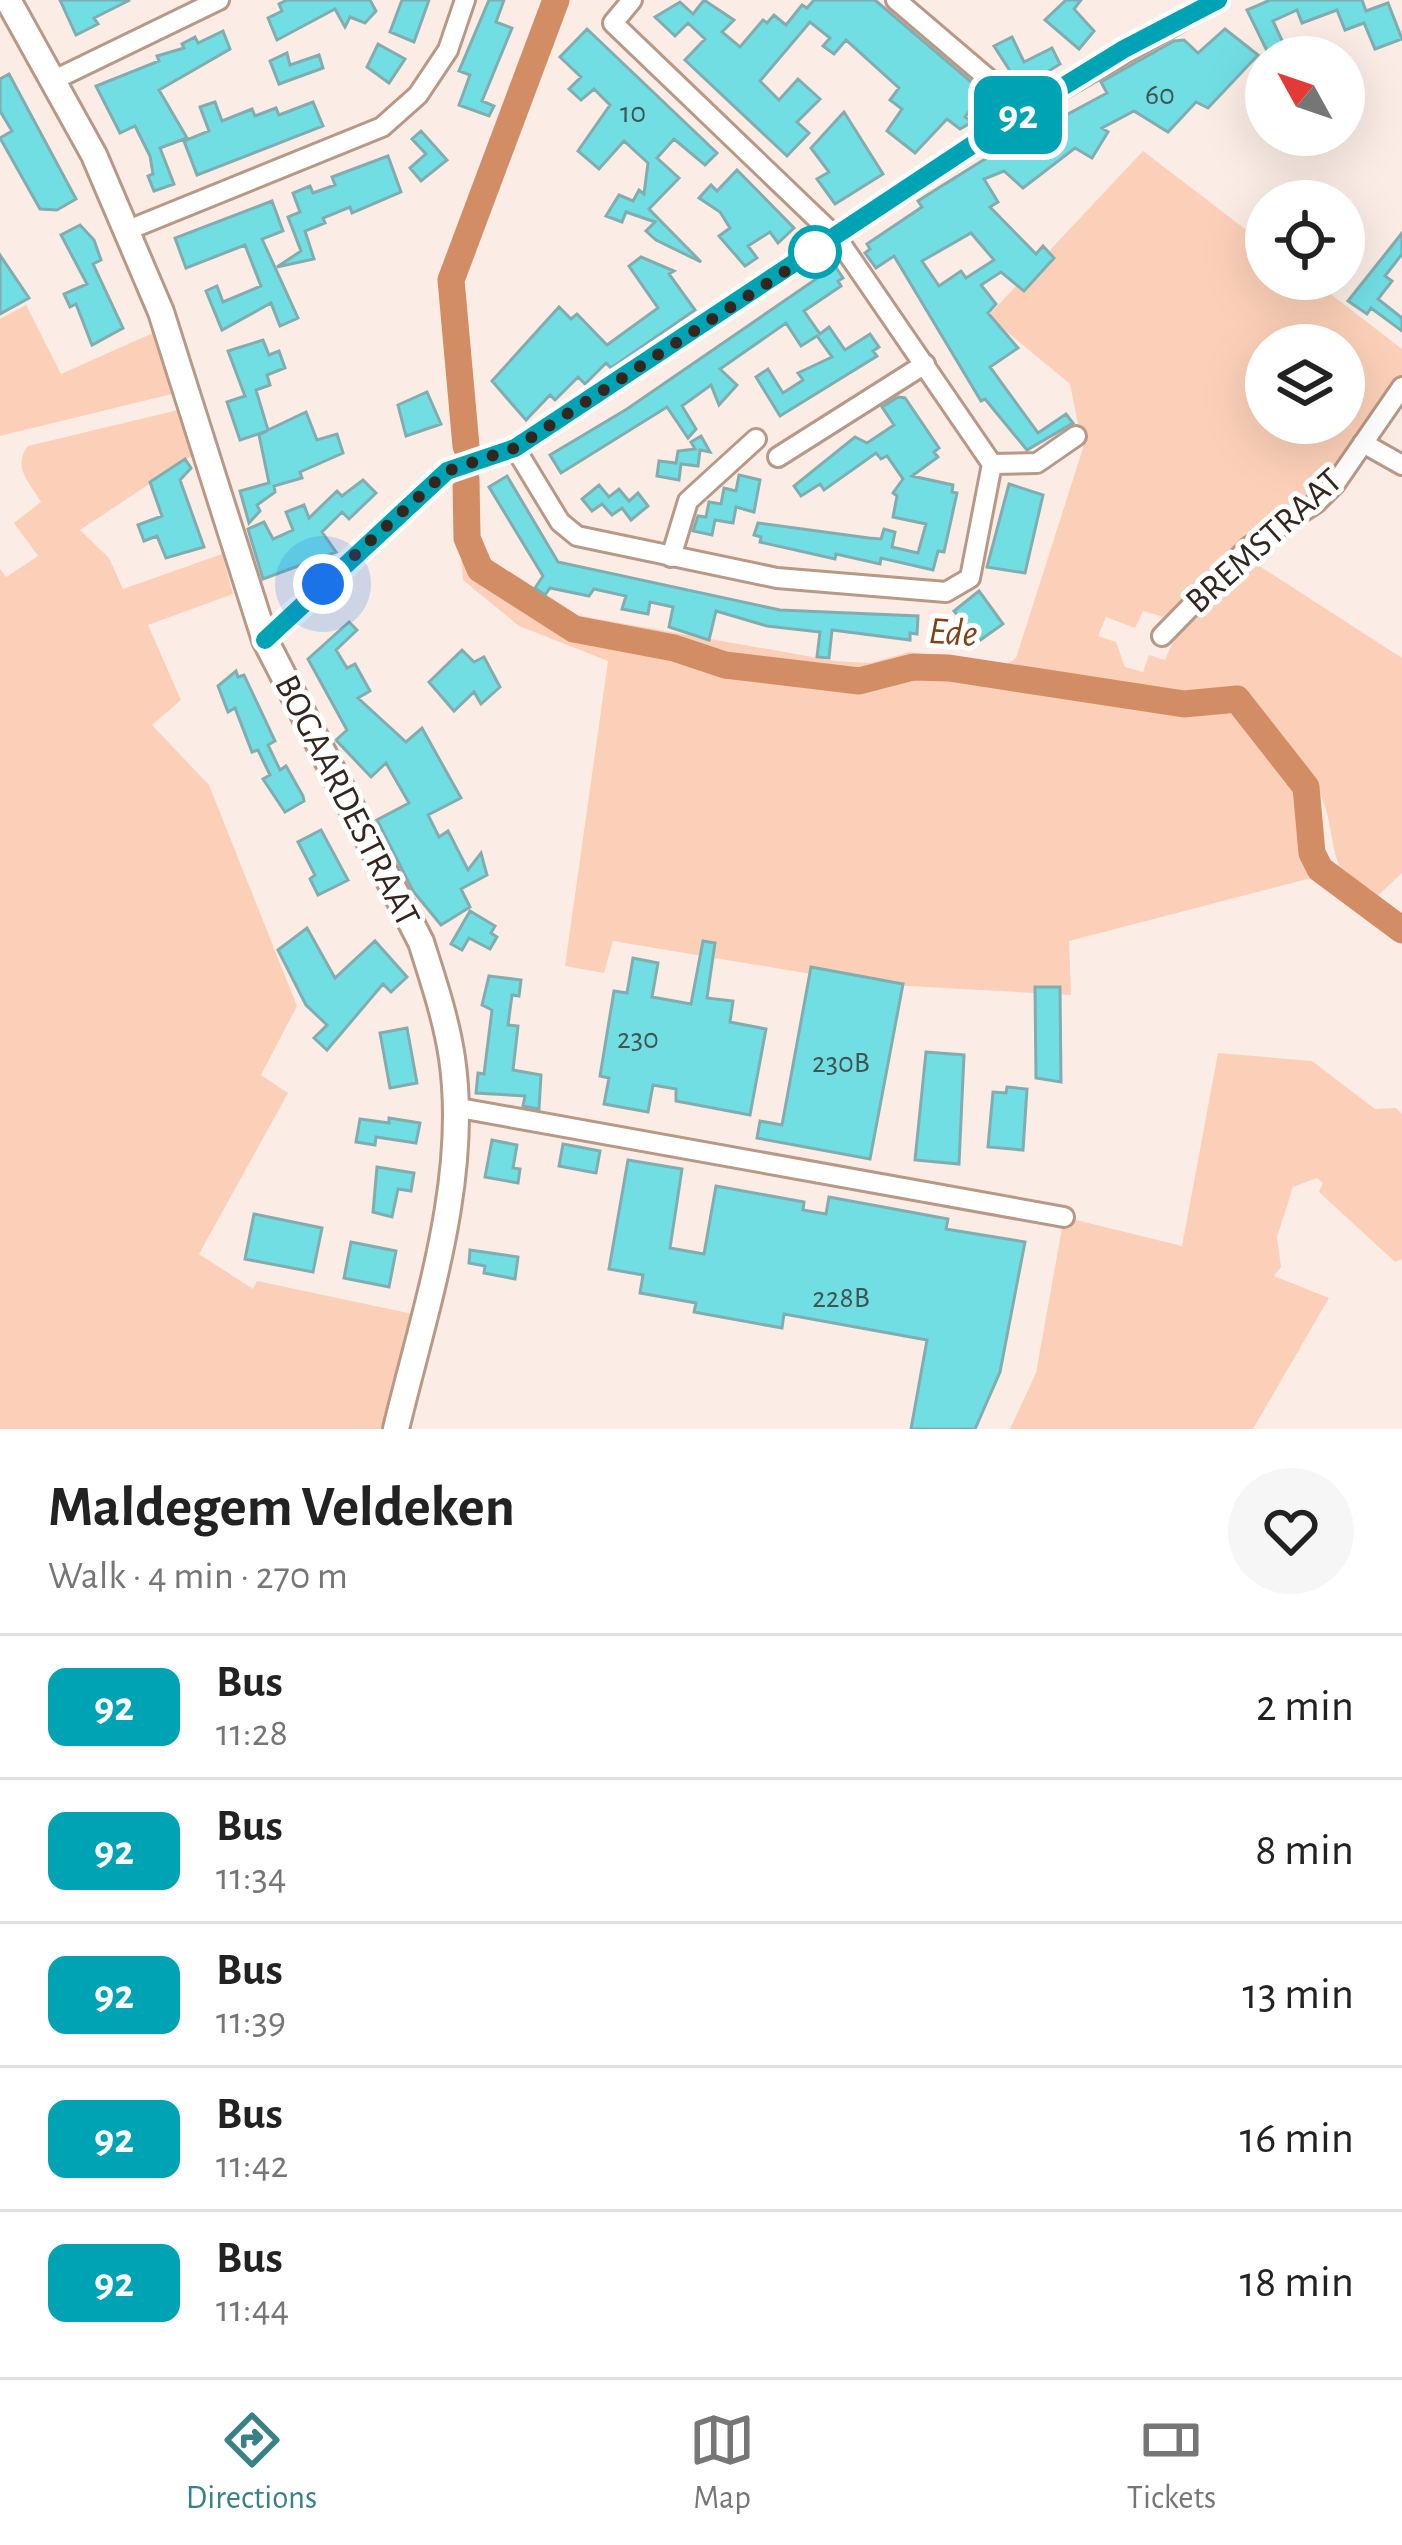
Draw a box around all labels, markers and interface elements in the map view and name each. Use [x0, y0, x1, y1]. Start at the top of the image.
north arrow [1245, 36, 1365, 156]
map controls [1245, 36, 1365, 444]
line badge: 92 [964, 76, 1072, 154]
house number: 60 [1145, 80, 1175, 110]
text: 92 [998, 94, 1038, 136]
house number: 10 [620, 98, 646, 128]
button: locate [1245, 180, 1365, 300]
unlabelled marker [790, 227, 840, 277]
button: layers [1245, 324, 1365, 444]
street label: BREMSTRAAT [1179, 462, 1349, 620]
your location [293, 554, 353, 614]
water label: Ede [927, 612, 979, 654]
street label: BOGAARDESTRAAT [268, 669, 426, 933]
house number: 230 [617, 1024, 659, 1054]
house number: 230B [812, 1048, 870, 1078]
house number: 228B [812, 1283, 870, 1313]
button: heart [1228, 1468, 1354, 1594]
text: Maldegem Veldeken [48, 1479, 515, 1536]
text: Walk · 4 min · 270 m [48, 1557, 348, 1596]
text: Bus [216, 1660, 283, 1705]
text: 2 min [1256, 1684, 1354, 1729]
text: 92 [94, 1686, 134, 1728]
text: 11:28 [216, 1714, 288, 1753]
text: Bus [216, 1804, 283, 1849]
text: 8 min [1255, 1828, 1354, 1873]
text: 92 [94, 1830, 134, 1872]
text: 11:34 [216, 1858, 287, 1897]
text: Bus [216, 1948, 283, 1993]
text: 13 min [1242, 1972, 1354, 2017]
text: 92 [94, 1974, 134, 2016]
text: 11:39 [216, 2002, 286, 2041]
text: Bus [216, 2092, 283, 2137]
text: 16 min [1240, 2116, 1354, 2161]
text: 92 [94, 2118, 134, 2160]
text: 11:42 [216, 2146, 288, 2185]
text: Bus [216, 2236, 283, 2281]
text: 18 min [1240, 2260, 1354, 2305]
text: 92 [94, 2262, 134, 2304]
text: 11:44 [216, 2290, 289, 2329]
tab: Directions [186, 2407, 317, 2519]
tab: Map [689, 2407, 755, 2519]
tab: Tickets [1127, 2407, 1216, 2519]

